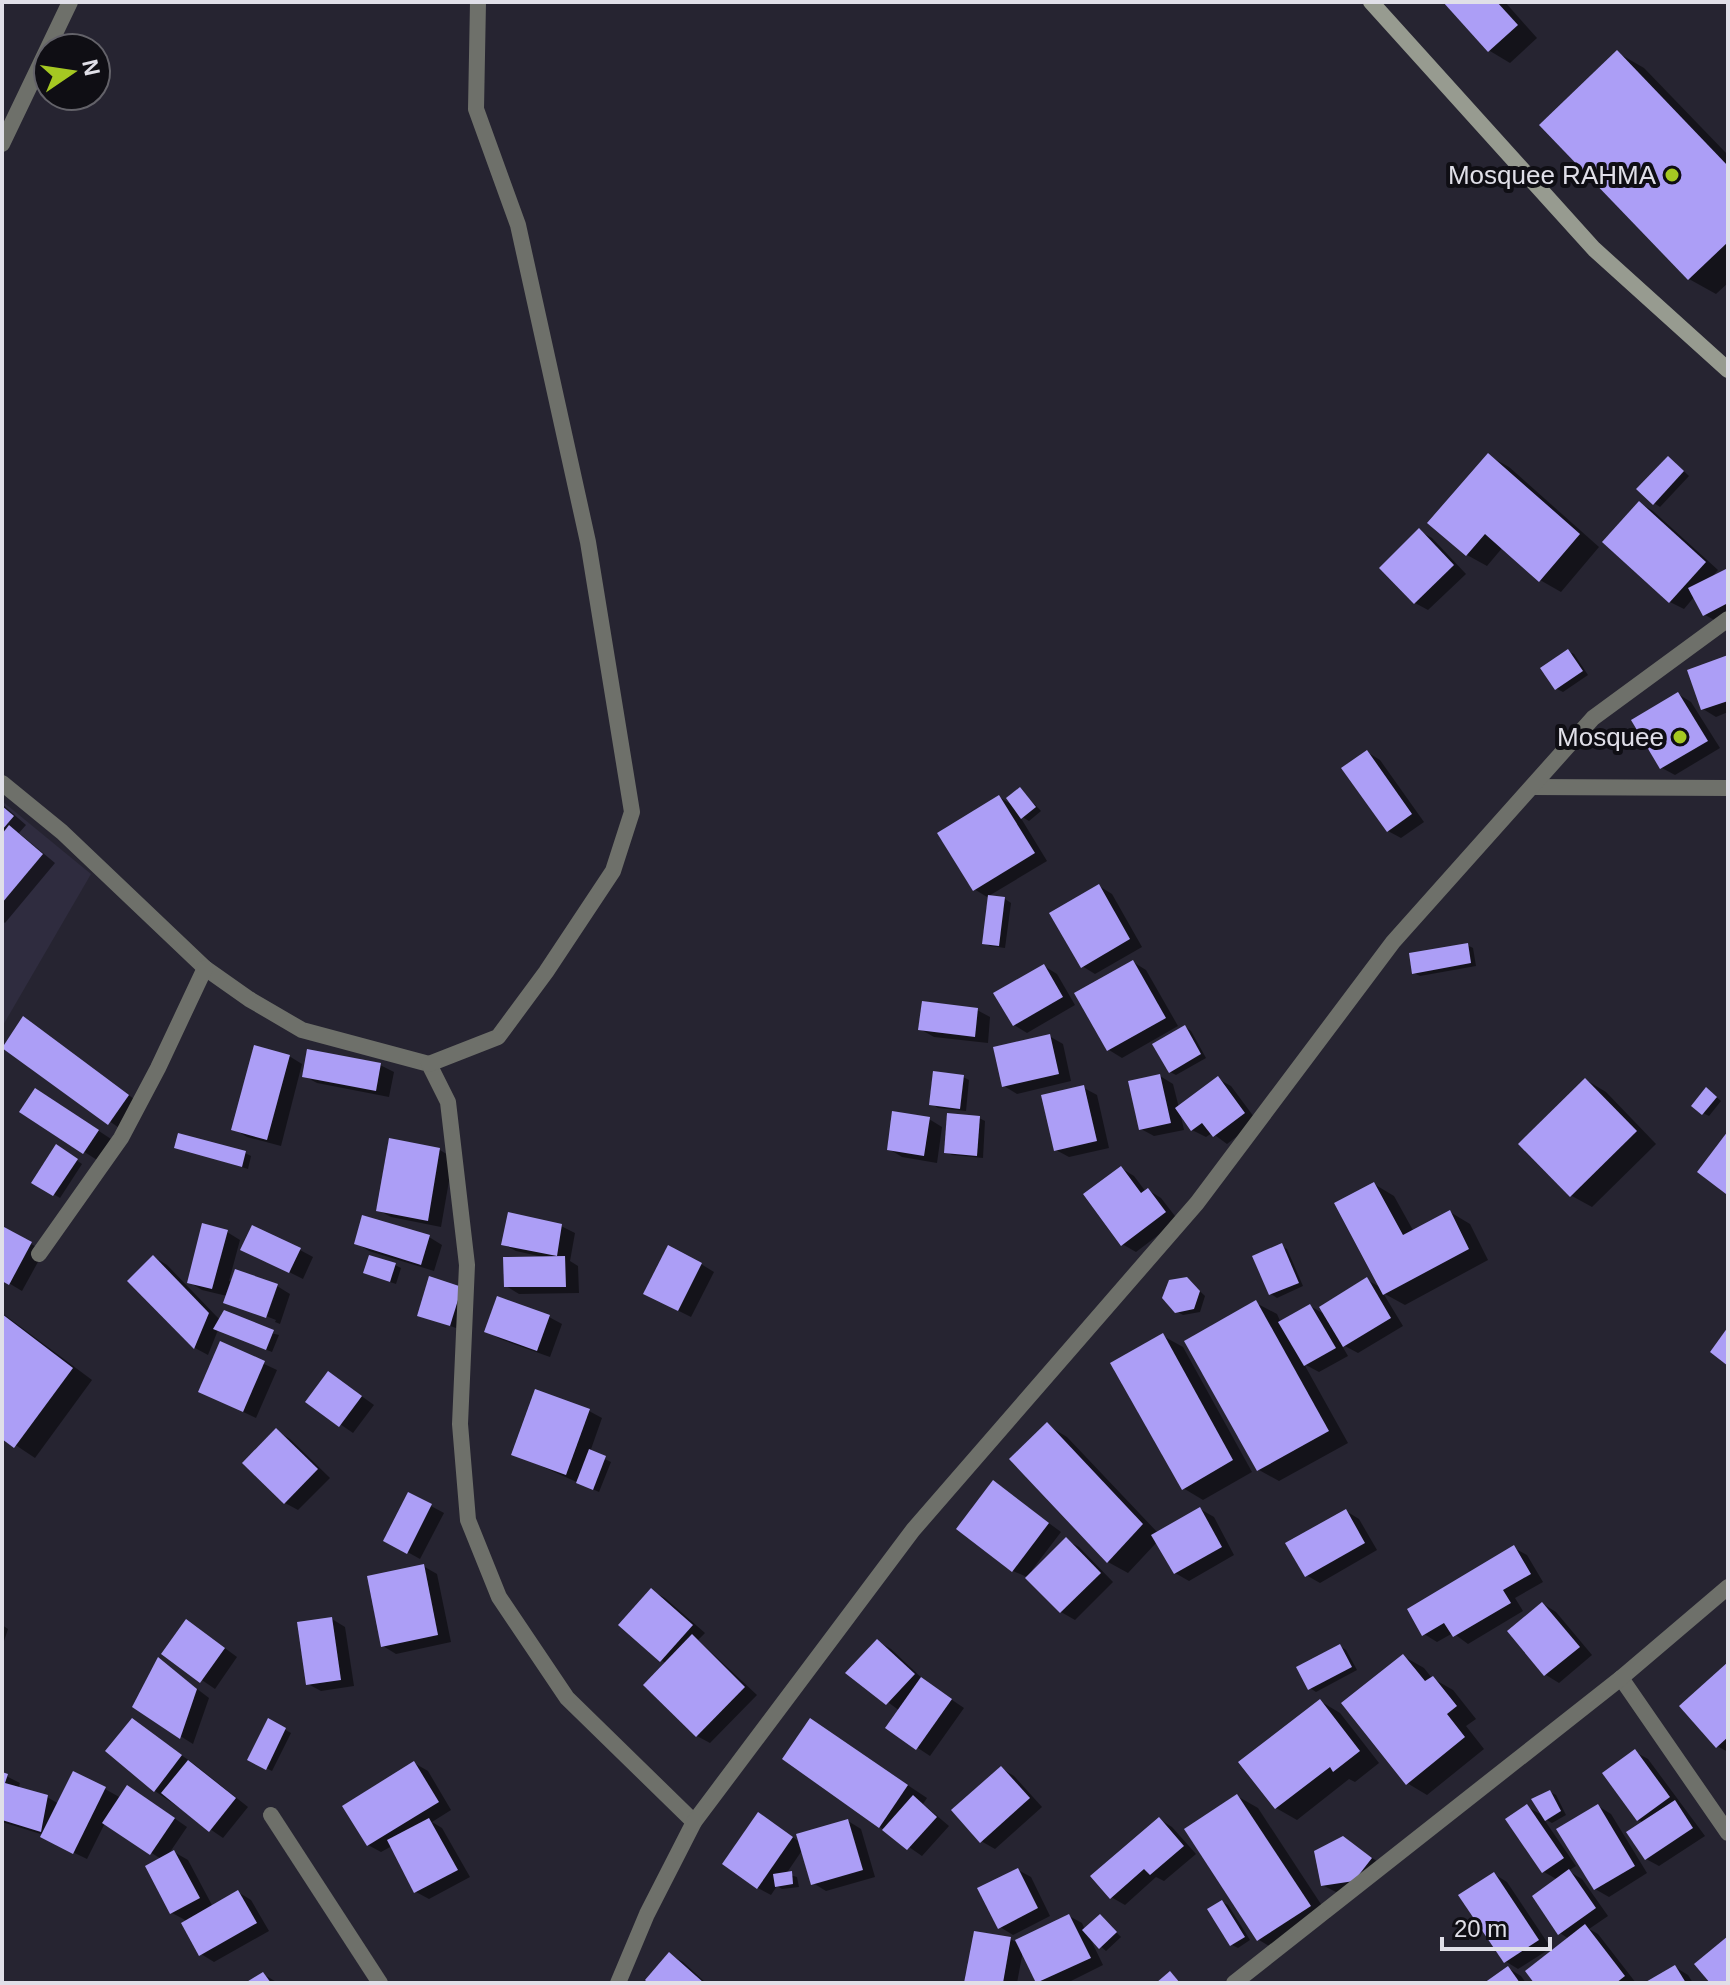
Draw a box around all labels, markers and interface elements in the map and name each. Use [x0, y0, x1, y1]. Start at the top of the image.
north arrow [32, 32, 112, 112]
text: N [77, 57, 105, 78]
place label: Mosquee RAHMA [1448, 160, 1657, 190]
marker: Mosquee RAHMA [1663, 166, 1681, 184]
place label: Mosquee [1557, 722, 1664, 752]
marker: Mosquee [1671, 728, 1689, 746]
scale bar [1442, 1901, 1550, 1951]
text: 20 m [1454, 1915, 1507, 1942]

